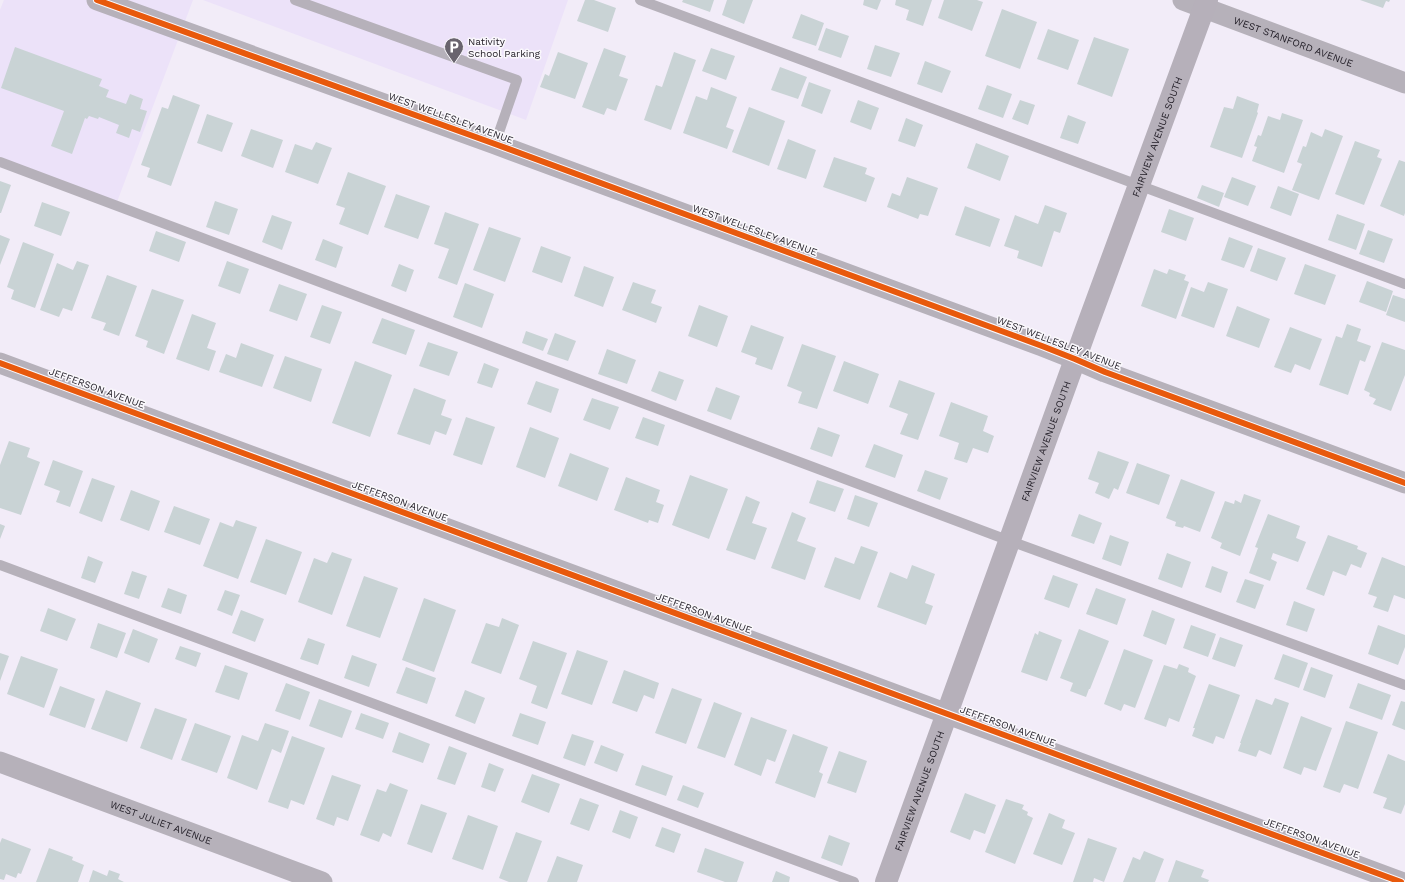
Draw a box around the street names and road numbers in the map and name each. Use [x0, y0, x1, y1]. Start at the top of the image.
street label: WEST STANFORD AVENUE [1232, 14, 1355, 69]
street label: FAIRVIEW AVENUE SOUTH [1130, 75, 1184, 198]
street label: WEST WELLESLEY AVENUE [387, 90, 515, 146]
street label: WEST WELLESLEY AVENUE [691, 202, 819, 258]
street label: WEST WELLESLEY AVENUE [995, 314, 1123, 372]
street label: JEFFERSON AVENUE [48, 366, 146, 410]
street label: FAIRVIEW AVENUE SOUTH [1019, 379, 1072, 503]
street label: JEFFERSON AVENUE [351, 479, 449, 523]
street label: JEFFERSON AVENUE [655, 591, 753, 635]
street label: JEFFERSON AVENUE [959, 704, 1057, 748]
street label: FAIRVIEW AVENUE SOUTH [892, 729, 946, 852]
street label: WEST JULIET AVENUE [109, 798, 214, 846]
street label: JEFFERSON AVENUE [1263, 816, 1361, 860]

